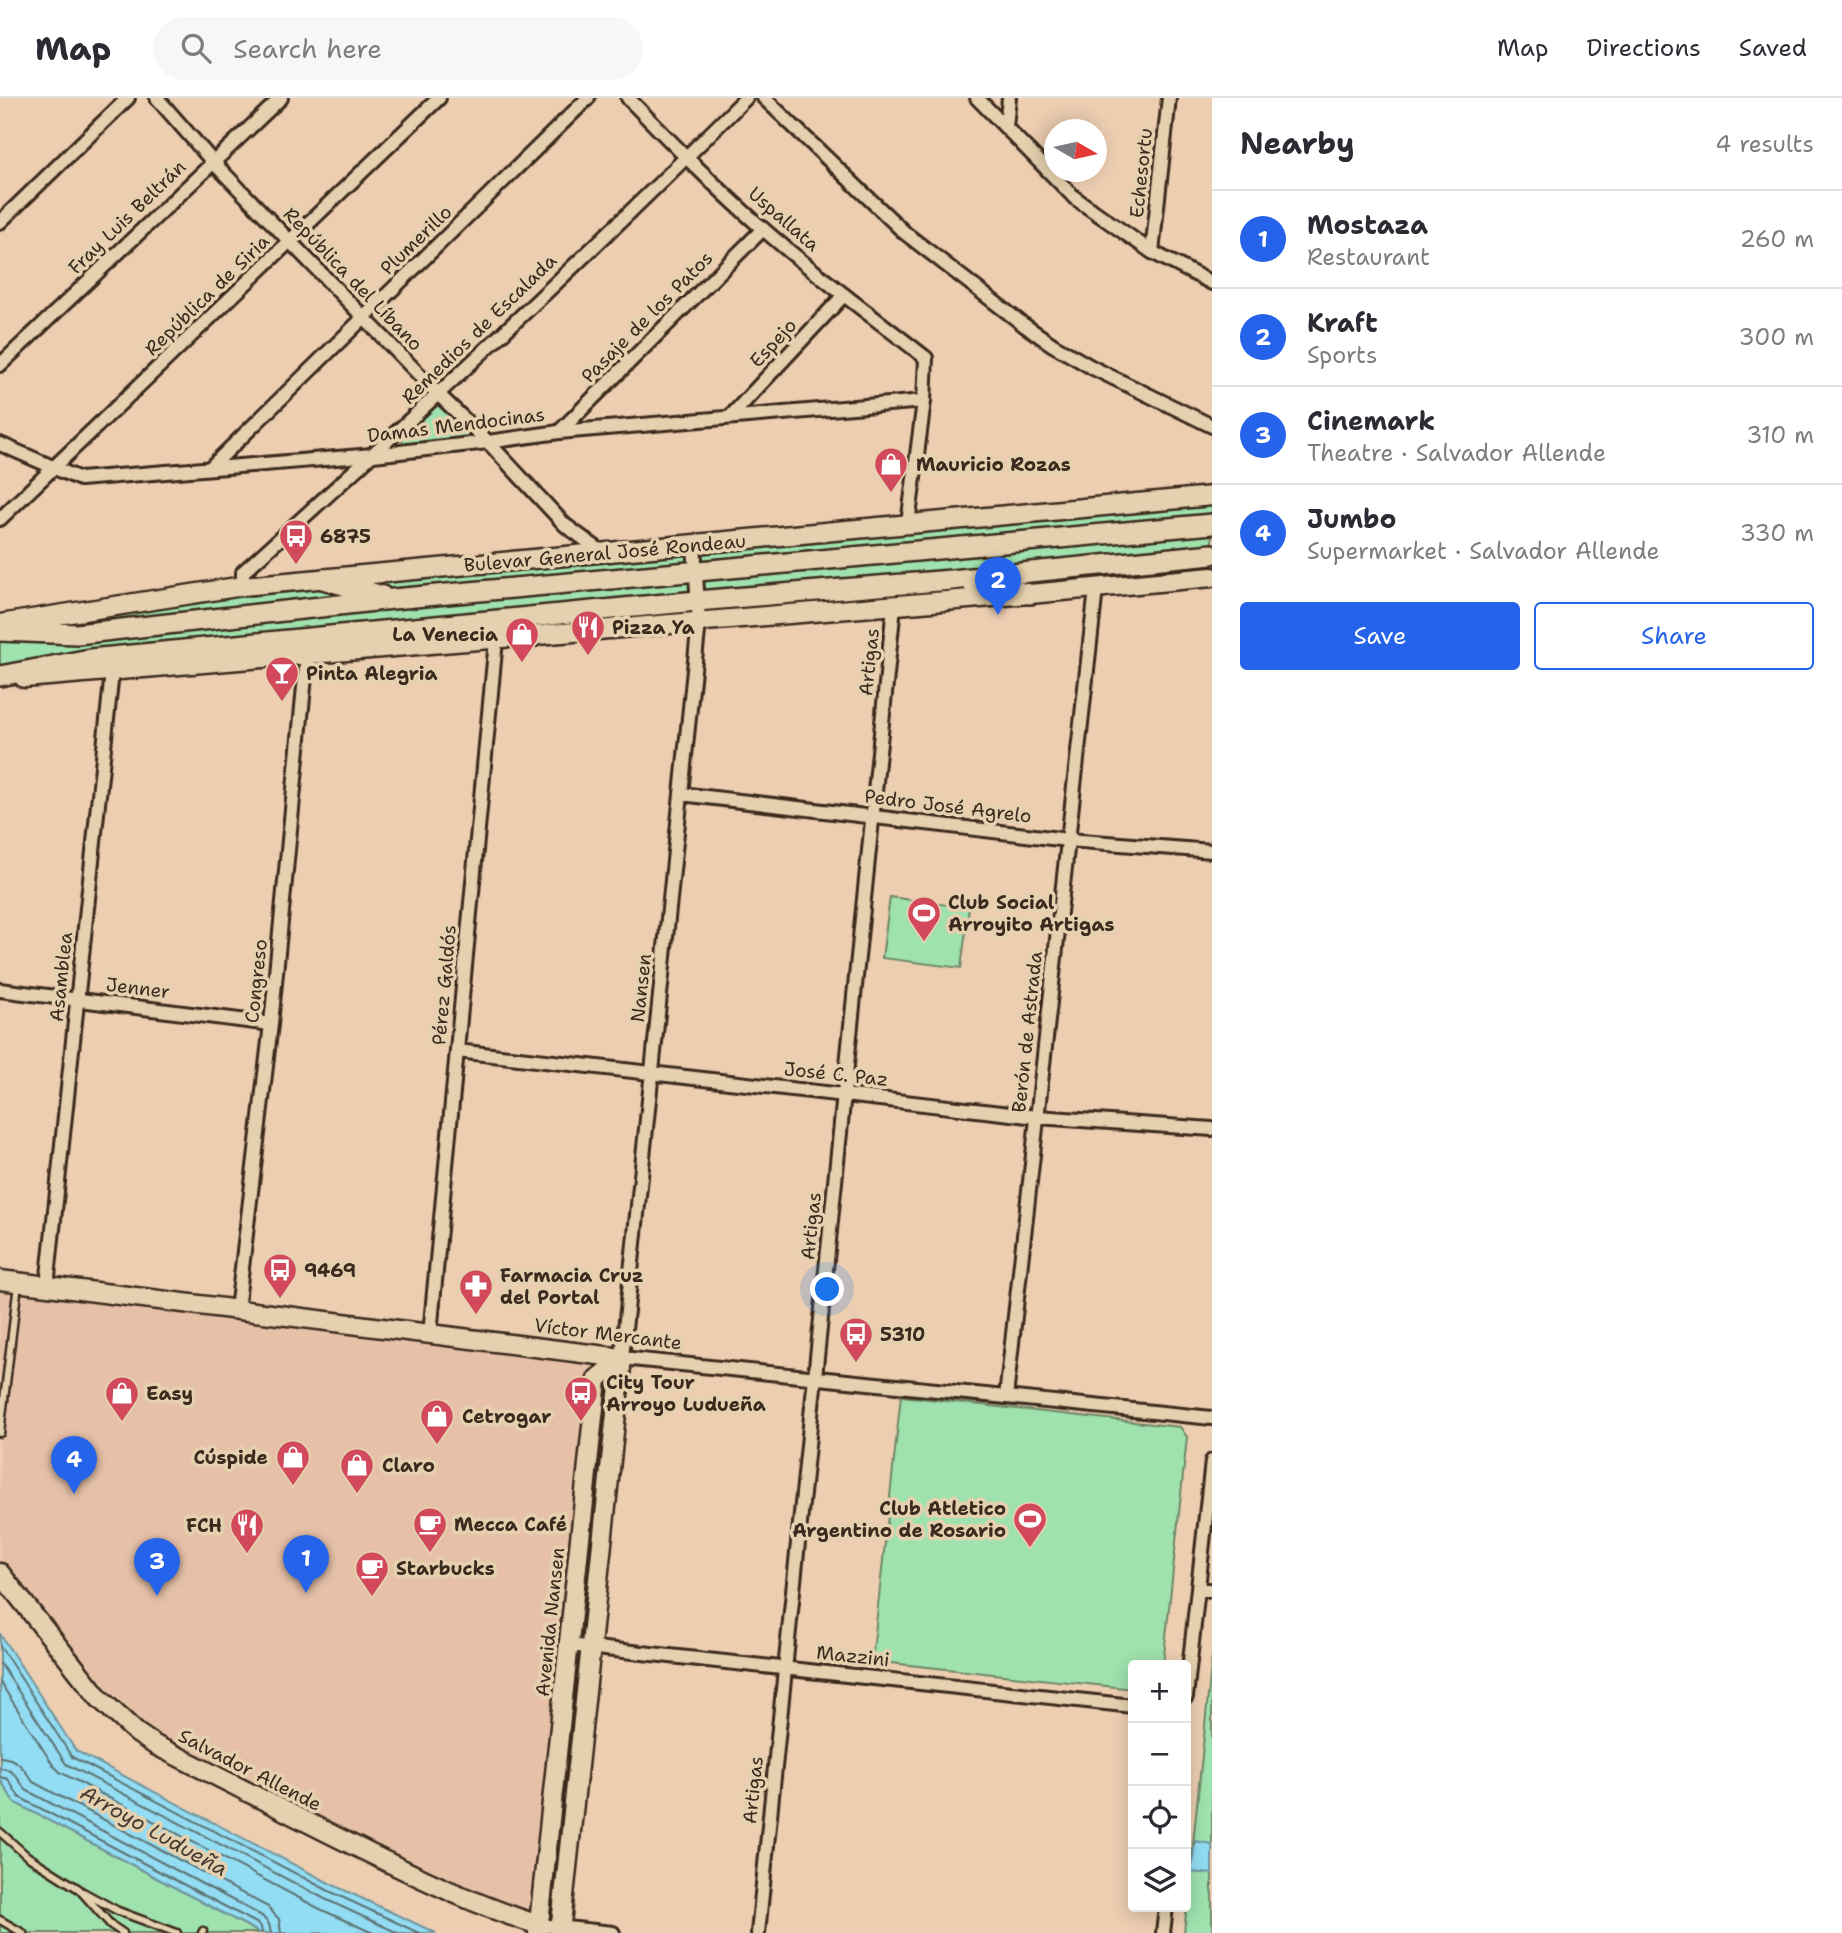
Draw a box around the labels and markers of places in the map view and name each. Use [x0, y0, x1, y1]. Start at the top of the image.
shop icon: Mauricio Rozas [872, 445, 910, 494]
place label: Mauricio Rozas [916, 452, 1071, 477]
bus stop icon: 6875 [277, 517, 315, 566]
place label: 6875 [320, 524, 371, 549]
pin: 2 [975, 557, 1021, 615]
restaurant icon: Pizza Ya [569, 608, 607, 657]
shop icon: La Venecia [503, 615, 541, 664]
place label: Pizza Ya [612, 615, 695, 640]
place label: La Venecia [392, 622, 498, 647]
bar icon: Pinta Alegria [263, 654, 301, 703]
place label: Pinta Alegria [306, 661, 437, 686]
place label: Club Social Arroyito Artigas [948, 890, 1114, 937]
sports icon: Club Social Arroyito Artigas [905, 894, 943, 943]
bus stop icon: 9469 [261, 1251, 299, 1300]
place label: 9469 [304, 1258, 356, 1283]
place label: Farmacia Cruz del Portal [500, 1263, 644, 1310]
pharmacy icon: Farmacia Cruz del Portal [457, 1267, 495, 1316]
bus stop icon: 5310 [837, 1315, 875, 1364]
place label: 5310 [880, 1322, 925, 1347]
place label: City Tour Arroyo Ludueña [606, 1370, 766, 1417]
shop icon: Easy [103, 1374, 141, 1423]
bus stop icon: City Tour Arroyo Ludueña [562, 1374, 600, 1423]
place label: Easy [146, 1381, 193, 1406]
shop icon: Cetrogar [418, 1397, 456, 1446]
place label: Cetrogar [462, 1404, 552, 1429]
pin: 4 [51, 1436, 97, 1494]
shop icon: Cúspide [274, 1438, 312, 1487]
place label: Cúspide [193, 1445, 268, 1470]
shop icon: Claro [338, 1446, 376, 1495]
place label: Claro [382, 1453, 435, 1478]
place label: Club Atletico Argentino de Rosario [792, 1496, 1006, 1543]
sports icon: Club Atletico Argentino de Rosario [1011, 1500, 1049, 1549]
cafe icon: Mecca Café [411, 1505, 449, 1554]
restaurant icon: FCH [228, 1506, 266, 1555]
place label: Mecca Café [454, 1512, 567, 1537]
place label: FCH [186, 1513, 222, 1538]
pin: 1 [283, 1535, 329, 1593]
pin: 3 [134, 1538, 180, 1596]
cafe icon: Starbucks [353, 1549, 391, 1598]
place label: Starbucks [396, 1556, 495, 1581]

